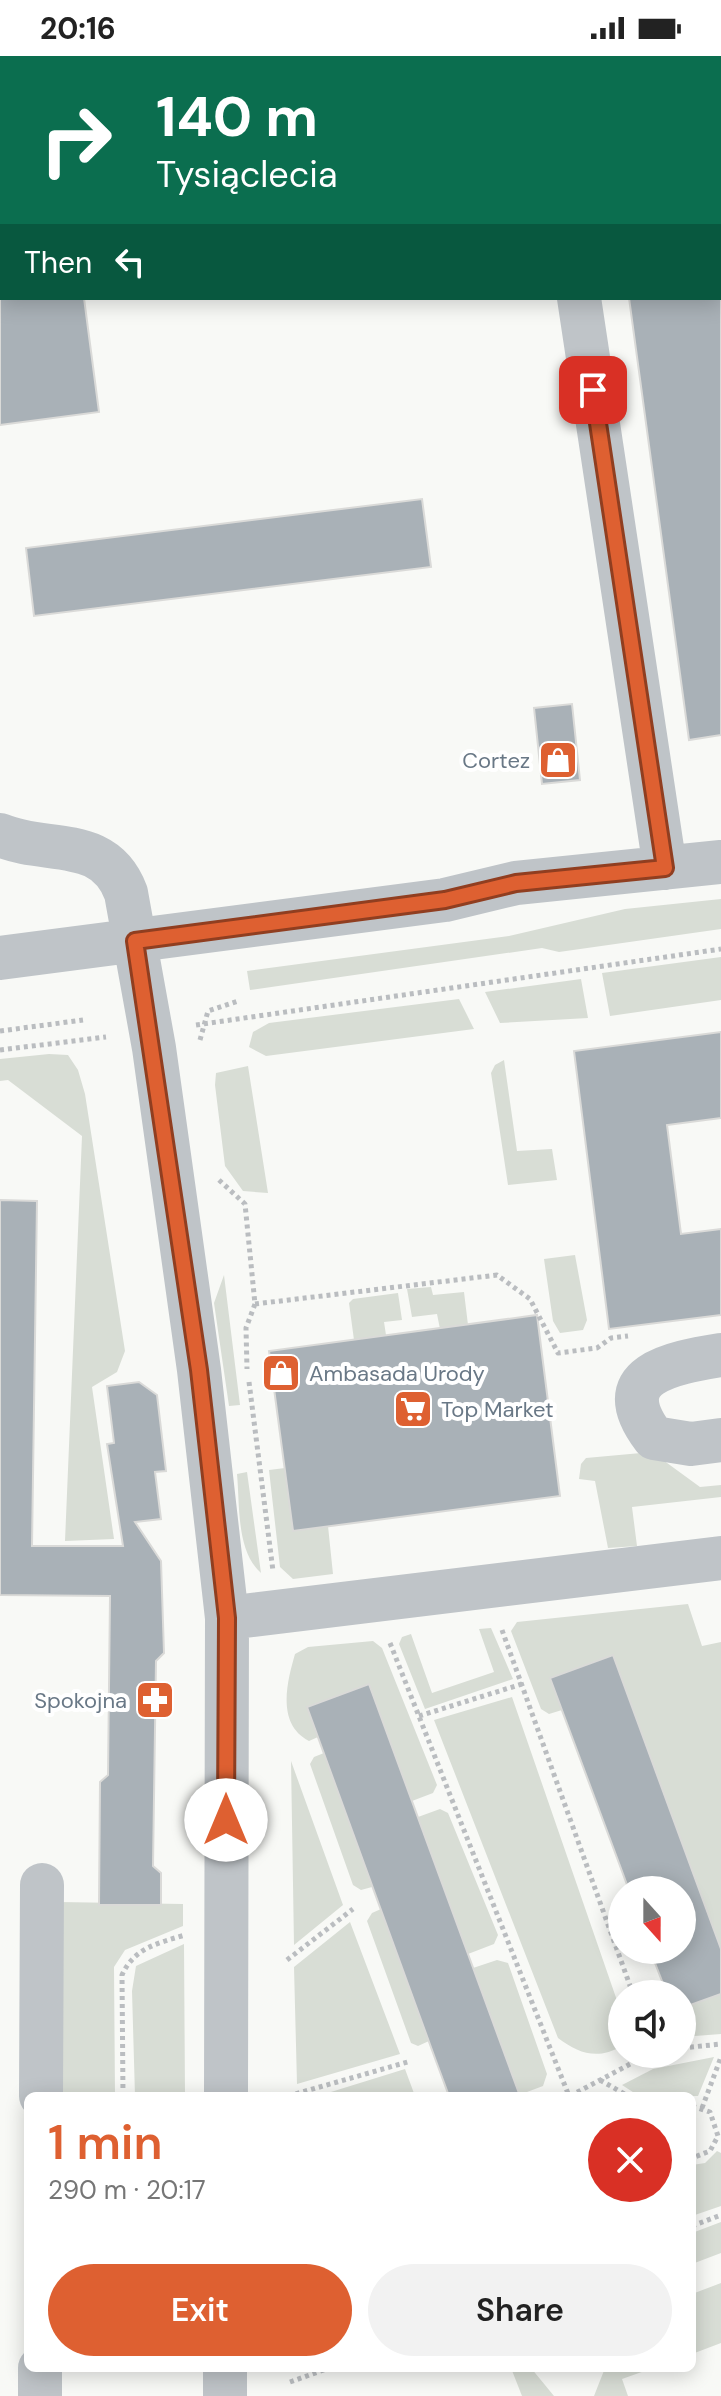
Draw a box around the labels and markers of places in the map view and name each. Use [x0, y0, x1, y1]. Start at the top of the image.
pin [559, 356, 627, 424]
shop icon: Cortez [537, 739, 579, 781]
place label: Cortez [462, 746, 530, 775]
shop icon: Ambasada Urody [260, 1352, 302, 1394]
place label: Ambasada Urody [309, 1359, 485, 1388]
supermarket icon: Top Market [392, 1388, 434, 1430]
place label: Top Market [441, 1395, 554, 1424]
pharmacy icon: Spokojna [134, 1679, 176, 1721]
place label: Spokojna [34, 1686, 127, 1715]

